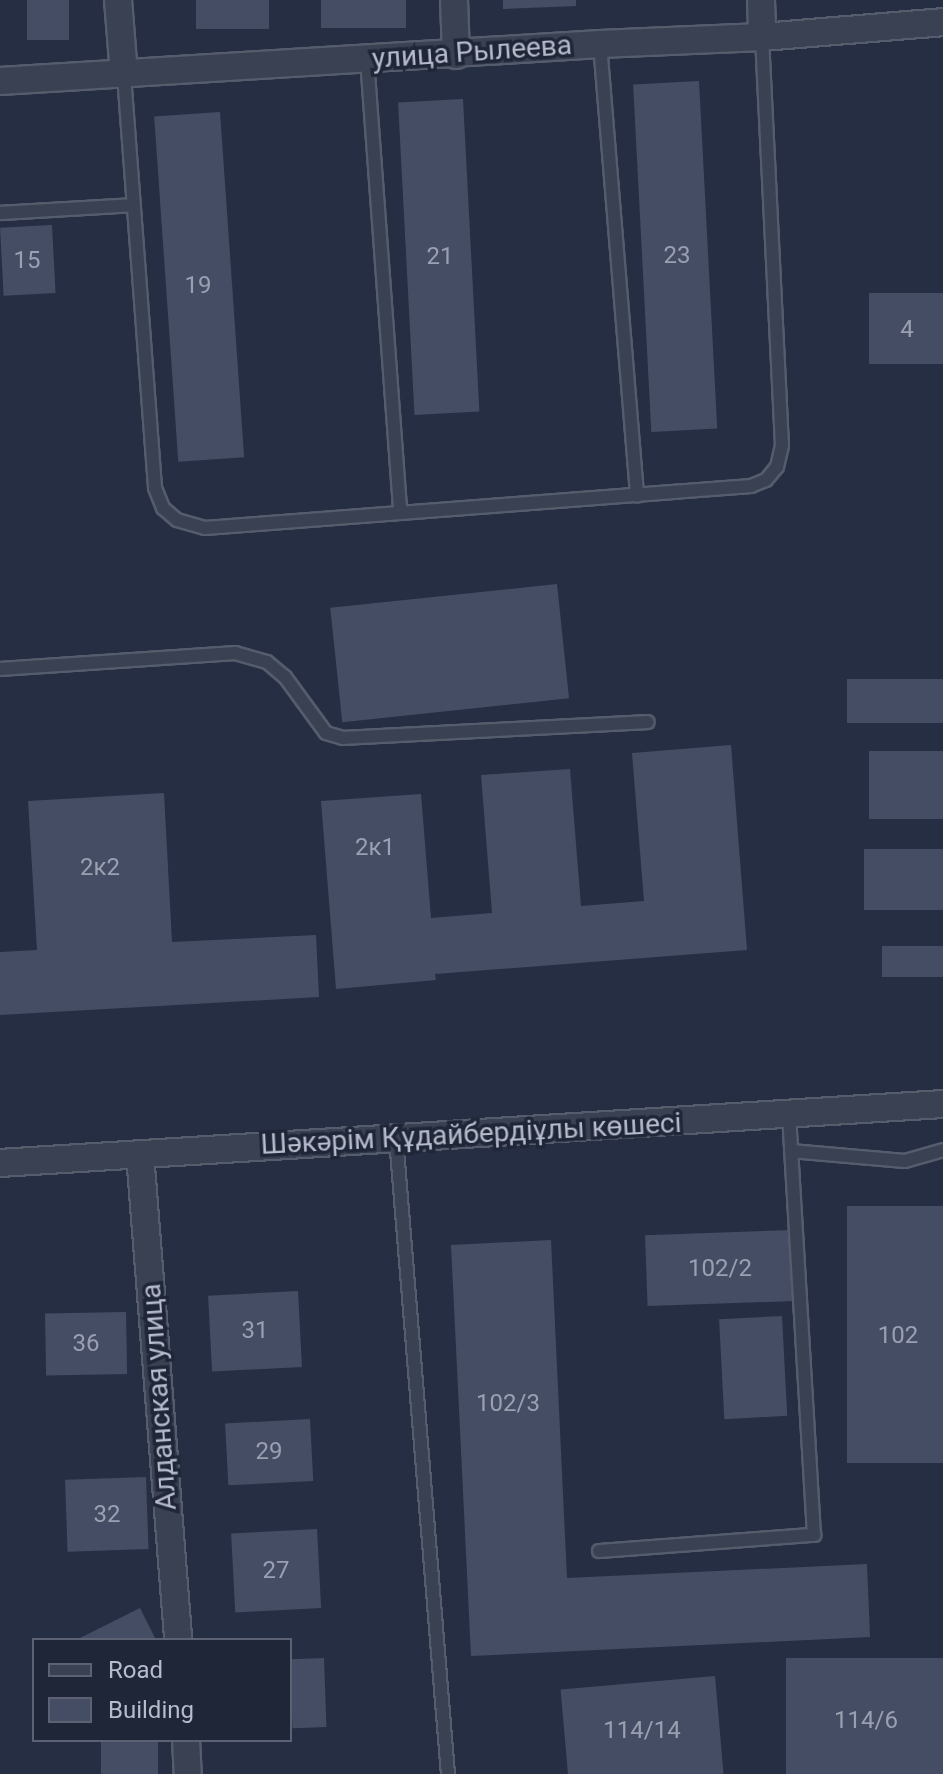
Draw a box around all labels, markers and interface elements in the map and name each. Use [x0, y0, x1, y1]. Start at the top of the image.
street label: улица Рылеева [371, 28, 573, 76]
house number: 23 [664, 242, 690, 270]
house number: 21 [427, 243, 453, 271]
house number: 15 [14, 247, 40, 275]
house number: 19 [185, 272, 211, 300]
house number: 4 [900, 316, 914, 344]
house number: 2к1 [355, 834, 395, 862]
house number: 2к2 [80, 854, 120, 882]
street label: Шәкәрім Құдайбердіұлы көшесі [260, 1106, 682, 1162]
house number: 102/2 [688, 1255, 752, 1283]
street label: Алданская улица [134, 1283, 184, 1511]
house number: 31 [242, 1317, 268, 1345]
house number: 102 [878, 1322, 918, 1350]
house number: 36 [73, 1330, 99, 1358]
house number: 102/3 [476, 1390, 540, 1418]
house number: 29 [256, 1438, 282, 1466]
house number: 32 [94, 1501, 120, 1529]
house number: 27 [263, 1557, 289, 1585]
legend [32, 1638, 292, 1742]
text: Road [108, 1656, 163, 1684]
text: Building [108, 1696, 194, 1724]
house number: 114/6 [834, 1707, 898, 1735]
house number: 114/14 [603, 1717, 681, 1745]

